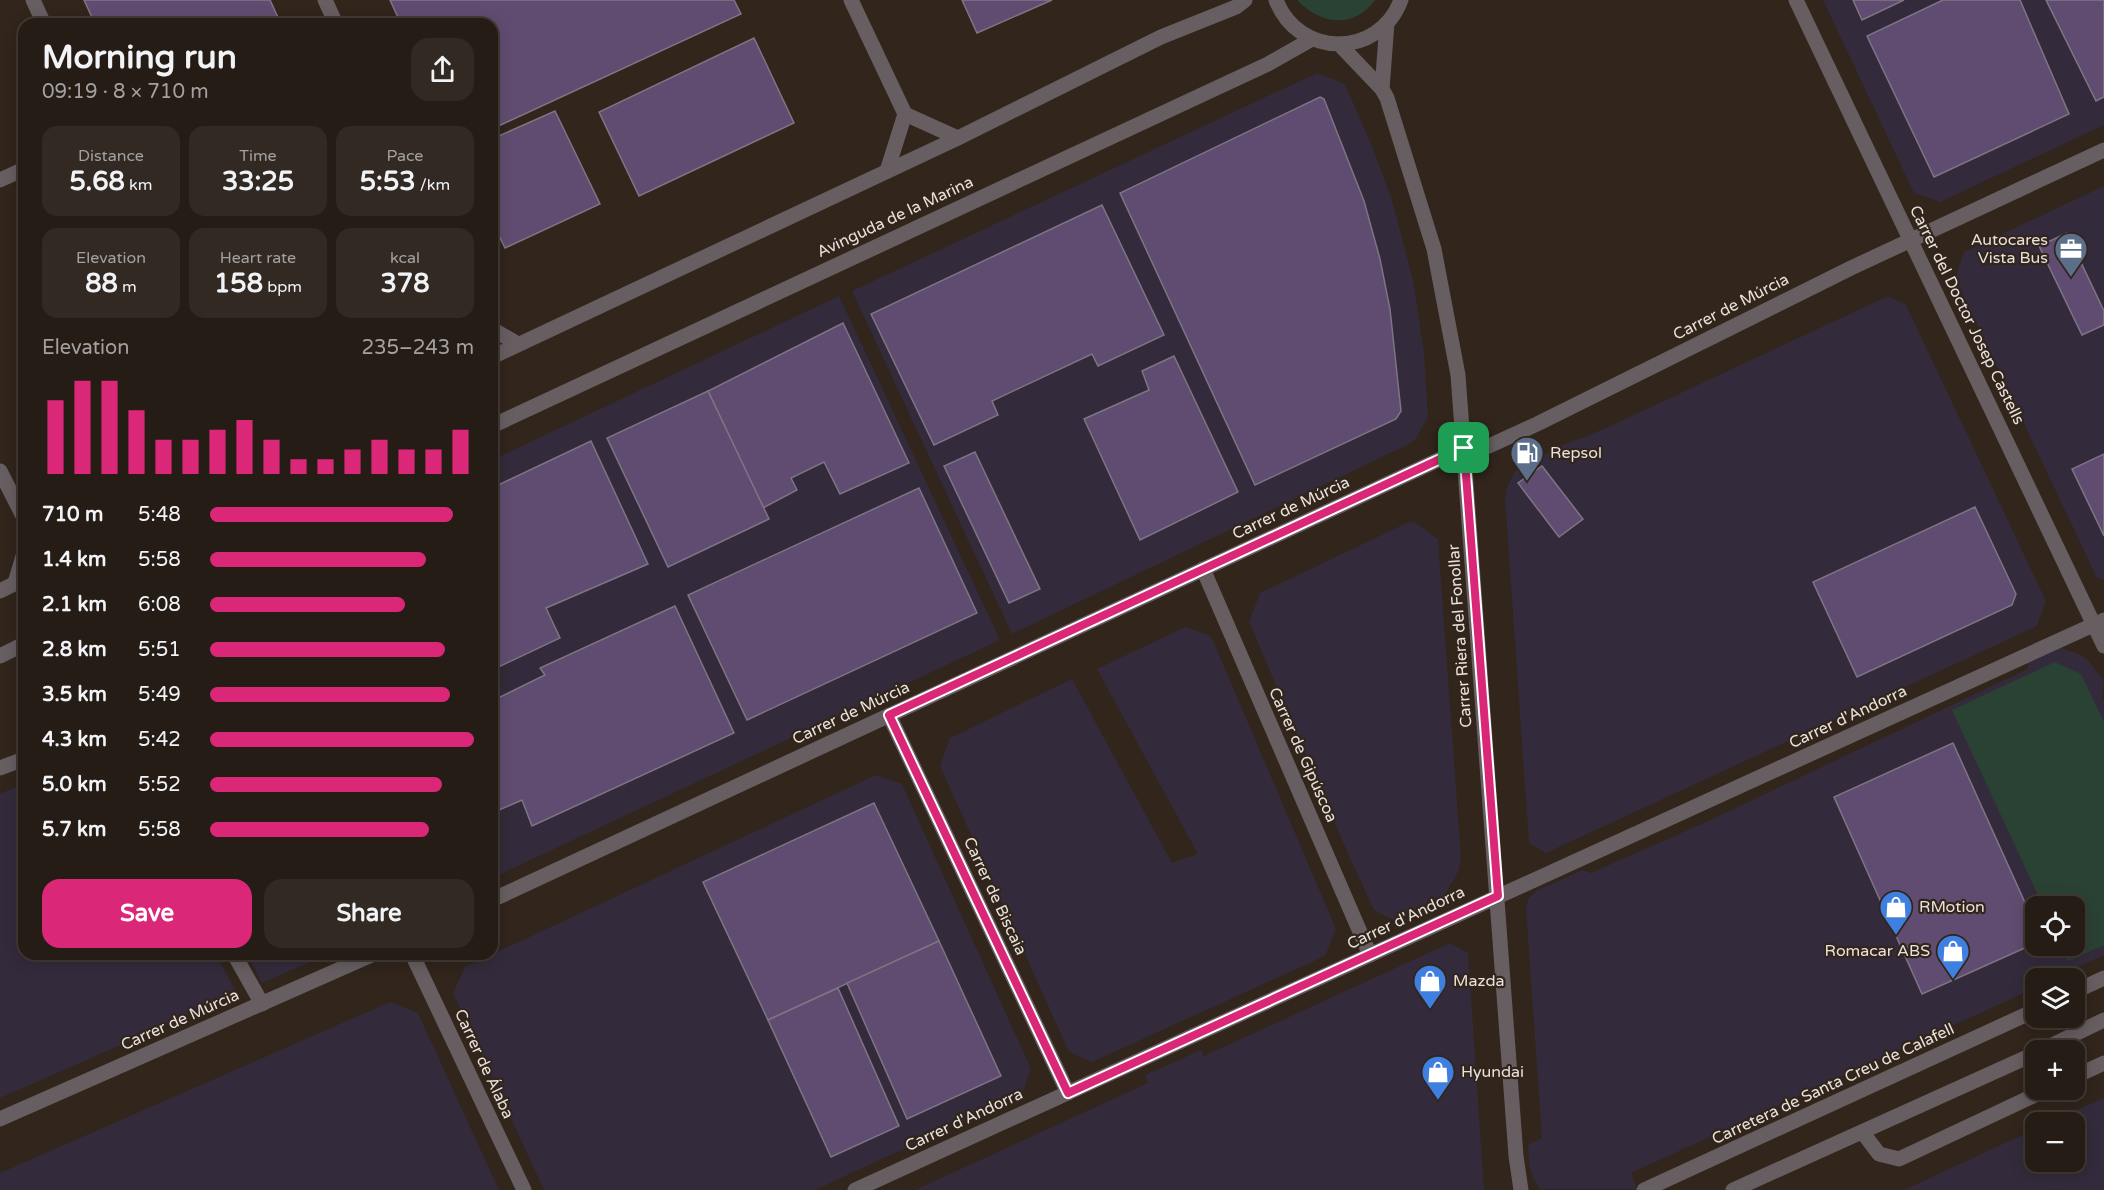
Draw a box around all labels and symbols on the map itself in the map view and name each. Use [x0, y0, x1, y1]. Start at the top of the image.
street label: Avinguda de la Marina [814, 172, 976, 262]
street label: Carrer del Doctor Josep Castells [1905, 202, 2029, 428]
place label: Autocares Vista Bus [1971, 230, 2048, 268]
office icon: Autocares Vista Bus [2053, 231, 2089, 278]
street label: Carrer de Múrcia [1670, 269, 1792, 345]
pin [1438, 422, 1489, 473]
fuel station icon: Repsol [1509, 435, 1545, 482]
place label: Repsol [1550, 443, 1602, 463]
street label: Carrer de Múrcia [1229, 472, 1353, 544]
street label: Carrer Riera del Fonollar [1444, 543, 1476, 728]
street label: Carrer de Múrcia [789, 677, 913, 749]
street label: Carrer d'Andorra [1786, 681, 1910, 753]
street label: Carrer de Gipúscoa [1264, 684, 1342, 826]
street label: Carrer de Biscaia [959, 834, 1031, 958]
street label: Carrer d'Andorra [1344, 882, 1468, 954]
shop icon: RMotion [1878, 889, 1914, 936]
place label: RMotion [1919, 897, 1985, 917]
shop icon: Romacar ABS [1935, 933, 1971, 980]
place label: Romacar ABS [1825, 941, 1930, 961]
shop icon: Mazda [1412, 963, 1448, 1010]
place label: Mazda [1453, 971, 1505, 991]
street label: Carrer de Múrcia [118, 985, 242, 1055]
street label: Carrer de Álaba [450, 1006, 518, 1122]
street label: Carretera de Santa Creu de Calafell [1709, 1019, 1957, 1149]
shop icon: Hyundai [1420, 1054, 1456, 1101]
place label: Hyundai [1461, 1062, 1524, 1082]
street label: Carrer d'Andorra [902, 1084, 1026, 1156]

